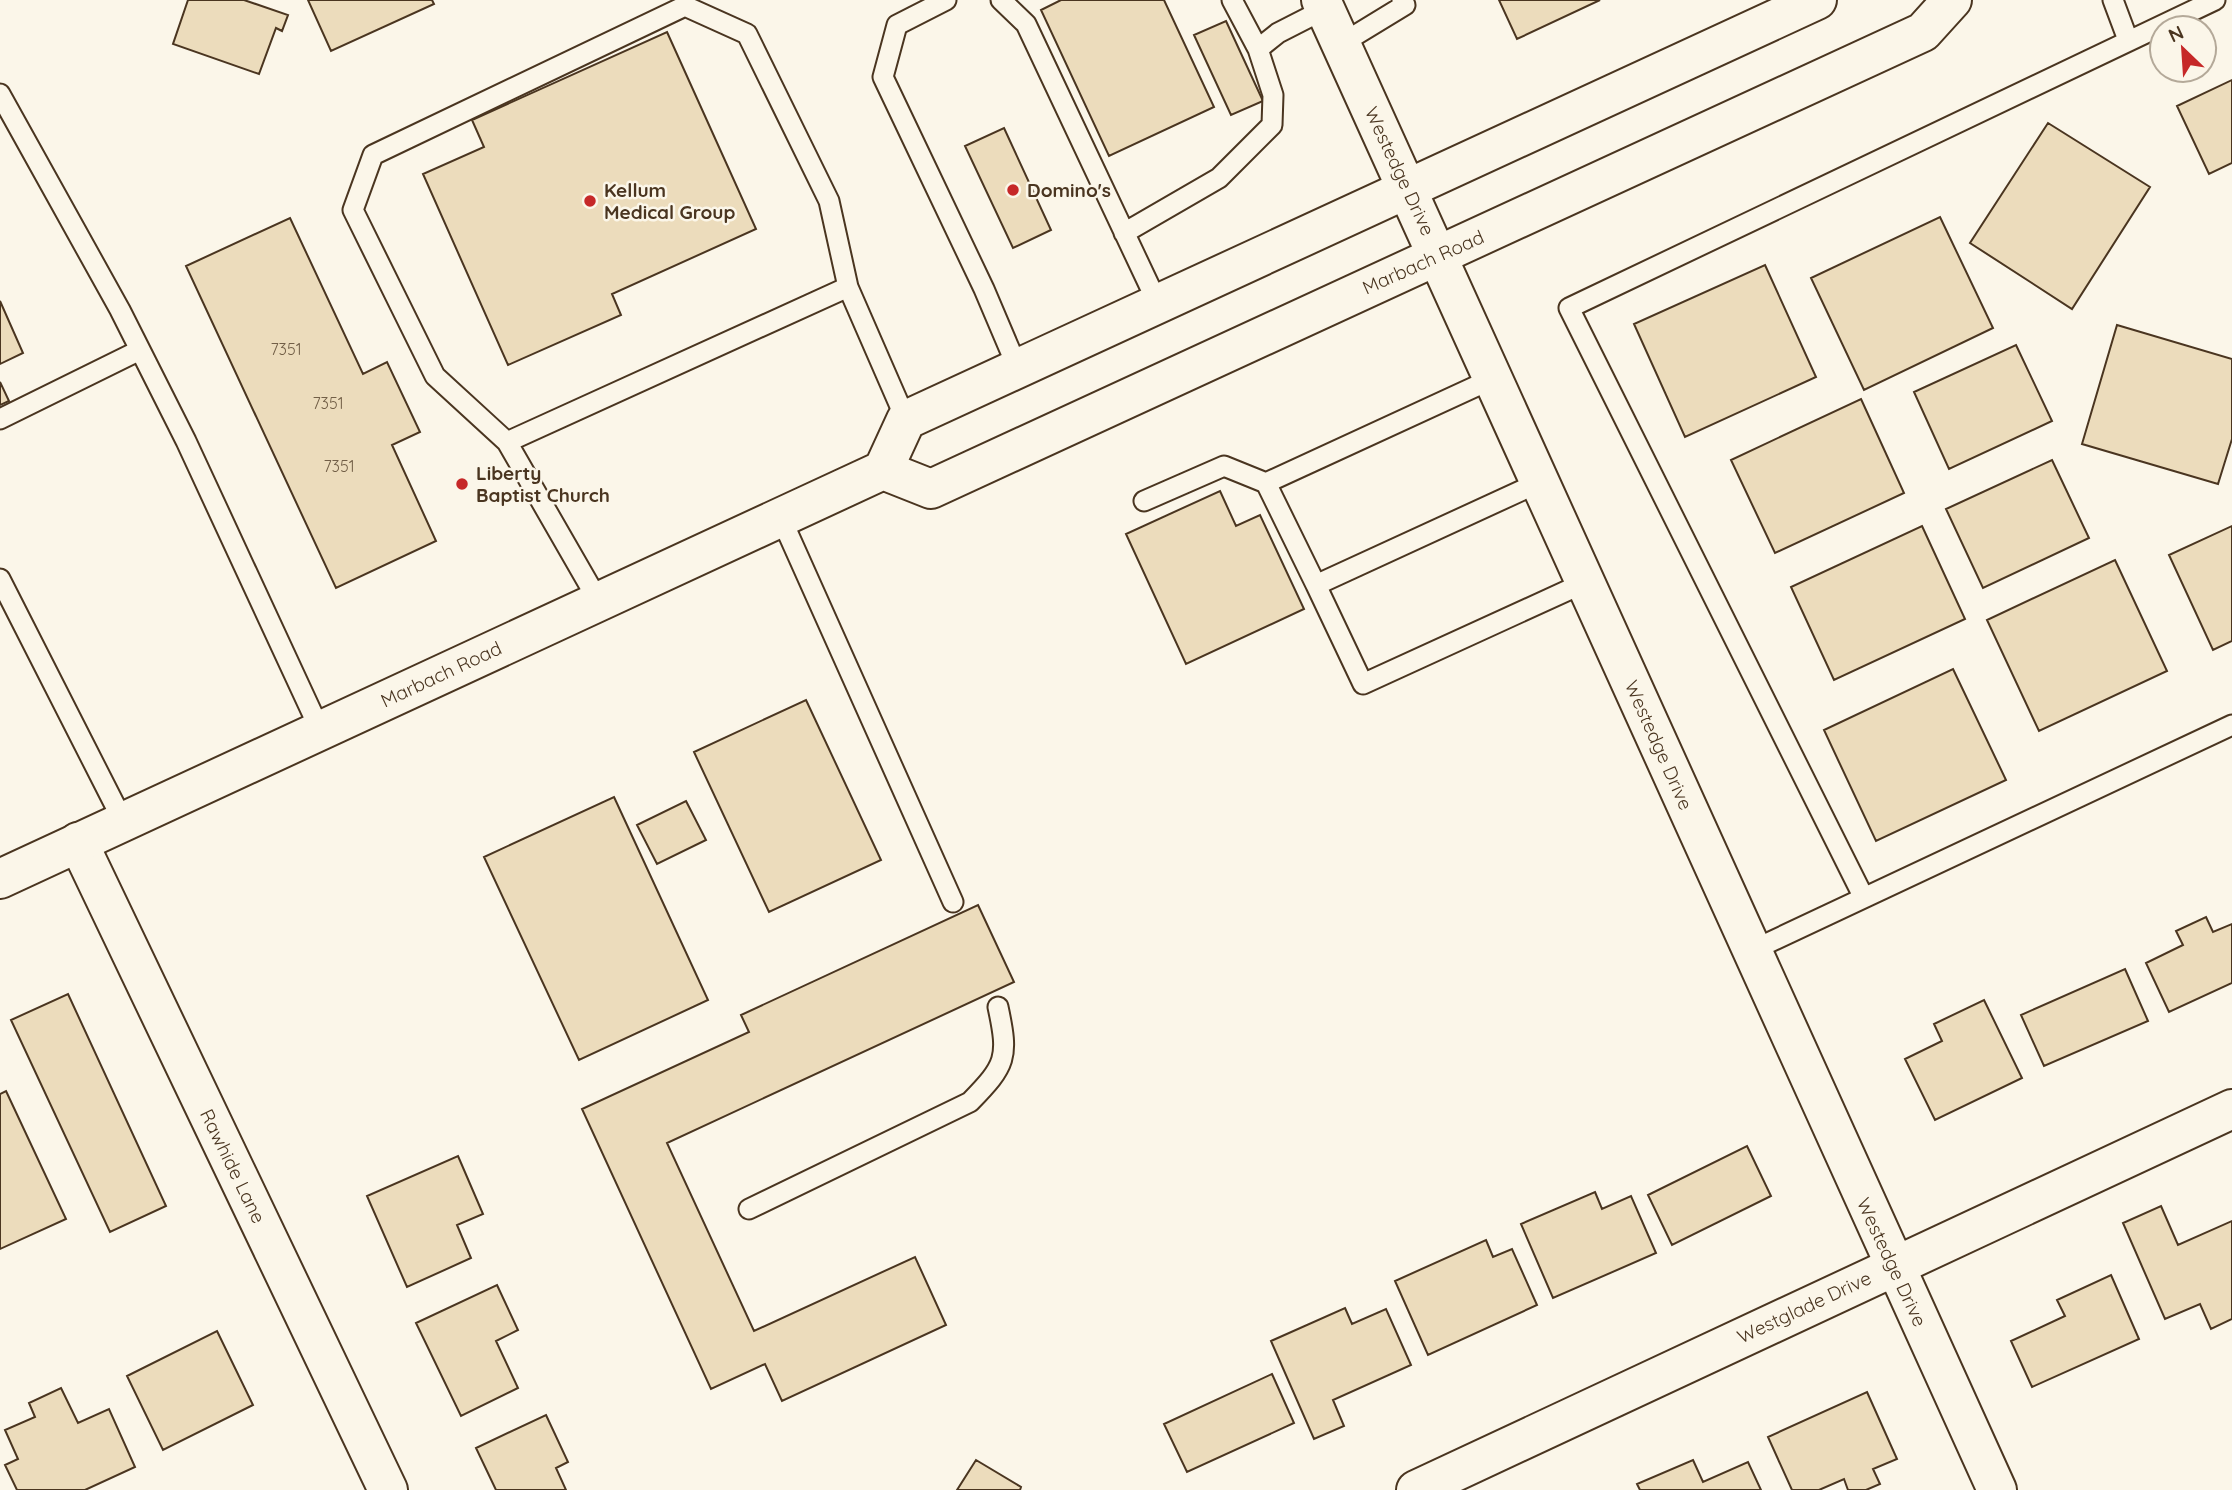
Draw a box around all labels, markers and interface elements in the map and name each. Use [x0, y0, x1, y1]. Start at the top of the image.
north arrow [2148, 14, 2218, 84]
text: N [2164, 20, 2187, 47]
street label: Westedge Drive [1360, 103, 1440, 239]
place label: Kellum Medical Group [604, 178, 736, 224]
place label: Domino's [1027, 178, 1111, 202]
marker: Domino's [1005, 182, 1021, 198]
marker: Kellum Medical Group [582, 193, 598, 209]
street label: Marbach Road [1358, 224, 1488, 300]
house number: 7351 [270, 339, 302, 359]
house number: 7351 [312, 393, 344, 413]
house number: 7351 [323, 456, 355, 476]
place label: Liberty Baptist Church [476, 461, 610, 507]
marker: Liberty Baptist Church [454, 476, 470, 492]
street label: Marbach Road [377, 636, 505, 712]
street label: Westedge Drive [1620, 676, 1698, 814]
street label: Rawhide Lane [195, 1105, 271, 1227]
street label: Westedge Drive [1852, 1194, 1932, 1330]
street label: Westglade Drive [1733, 1265, 1875, 1349]

